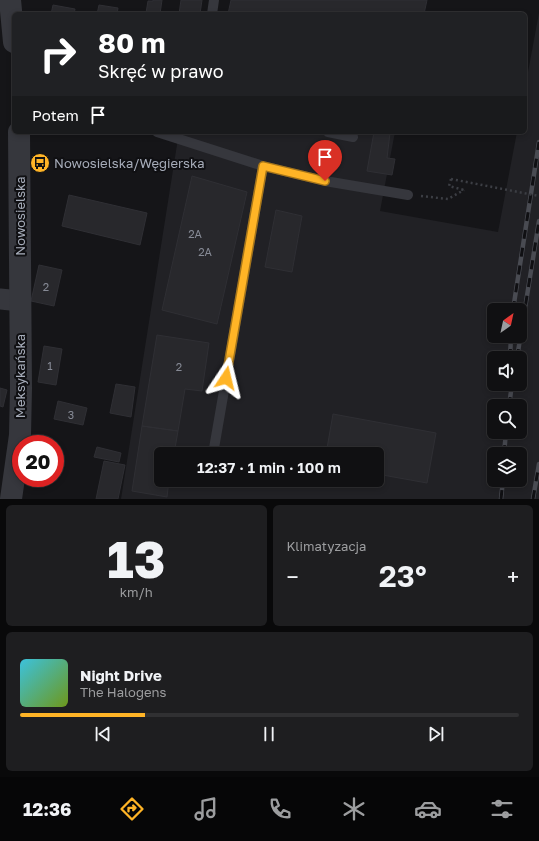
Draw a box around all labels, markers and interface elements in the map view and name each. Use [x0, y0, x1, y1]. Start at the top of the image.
text: 80 m [98, 26, 166, 59]
icon: right [32, 28, 84, 80]
text: Skręć w prawo [98, 60, 223, 82]
icon: arrive [87, 104, 109, 126]
text: Potem [32, 106, 79, 124]
pin [308, 140, 342, 181]
icon: arrive [314, 146, 336, 168]
bus stop icon: Nowosielska/Węgierska [29, 152, 51, 174]
place label: Nowosielska/Węgierska [54, 155, 205, 171]
street label: Nowosielska [12, 176, 28, 256]
house number: 2A [188, 227, 203, 240]
house number: 2A [198, 245, 213, 258]
house number: 2 [43, 280, 49, 293]
north arrow [487, 303, 527, 343]
map controls [487, 303, 527, 487]
street label: Meksykańska [12, 334, 28, 418]
button: sound [487, 351, 527, 391]
position arrow [205, 357, 247, 399]
house number: 1 [47, 359, 53, 372]
house number: 2 [176, 360, 182, 373]
button: search [487, 399, 527, 439]
house number: 3 [68, 408, 74, 421]
speed limit sign: 20 [12, 435, 64, 487]
button: layers [487, 447, 527, 487]
text: 12:37 · 1 min · 100 m [197, 458, 341, 476]
text: 13 [107, 527, 166, 589]
text: Klimatyzacja [287, 538, 366, 554]
text: 23° [379, 558, 427, 594]
text: − [287, 563, 299, 590]
text: + [507, 563, 519, 590]
text: km/h [120, 584, 153, 600]
text: Night Drive [80, 666, 162, 684]
text: The Halogens [80, 684, 166, 700]
icon: previous [92, 723, 114, 745]
icon: pause [258, 723, 280, 745]
icon: next [425, 723, 447, 745]
icon: directions [118, 795, 146, 823]
icon: music [192, 795, 220, 823]
icon: phone [266, 795, 294, 823]
icon: climate [340, 795, 368, 823]
icon: car [414, 795, 442, 823]
icon: filters [488, 795, 516, 823]
text: 12:36 [23, 798, 71, 820]

